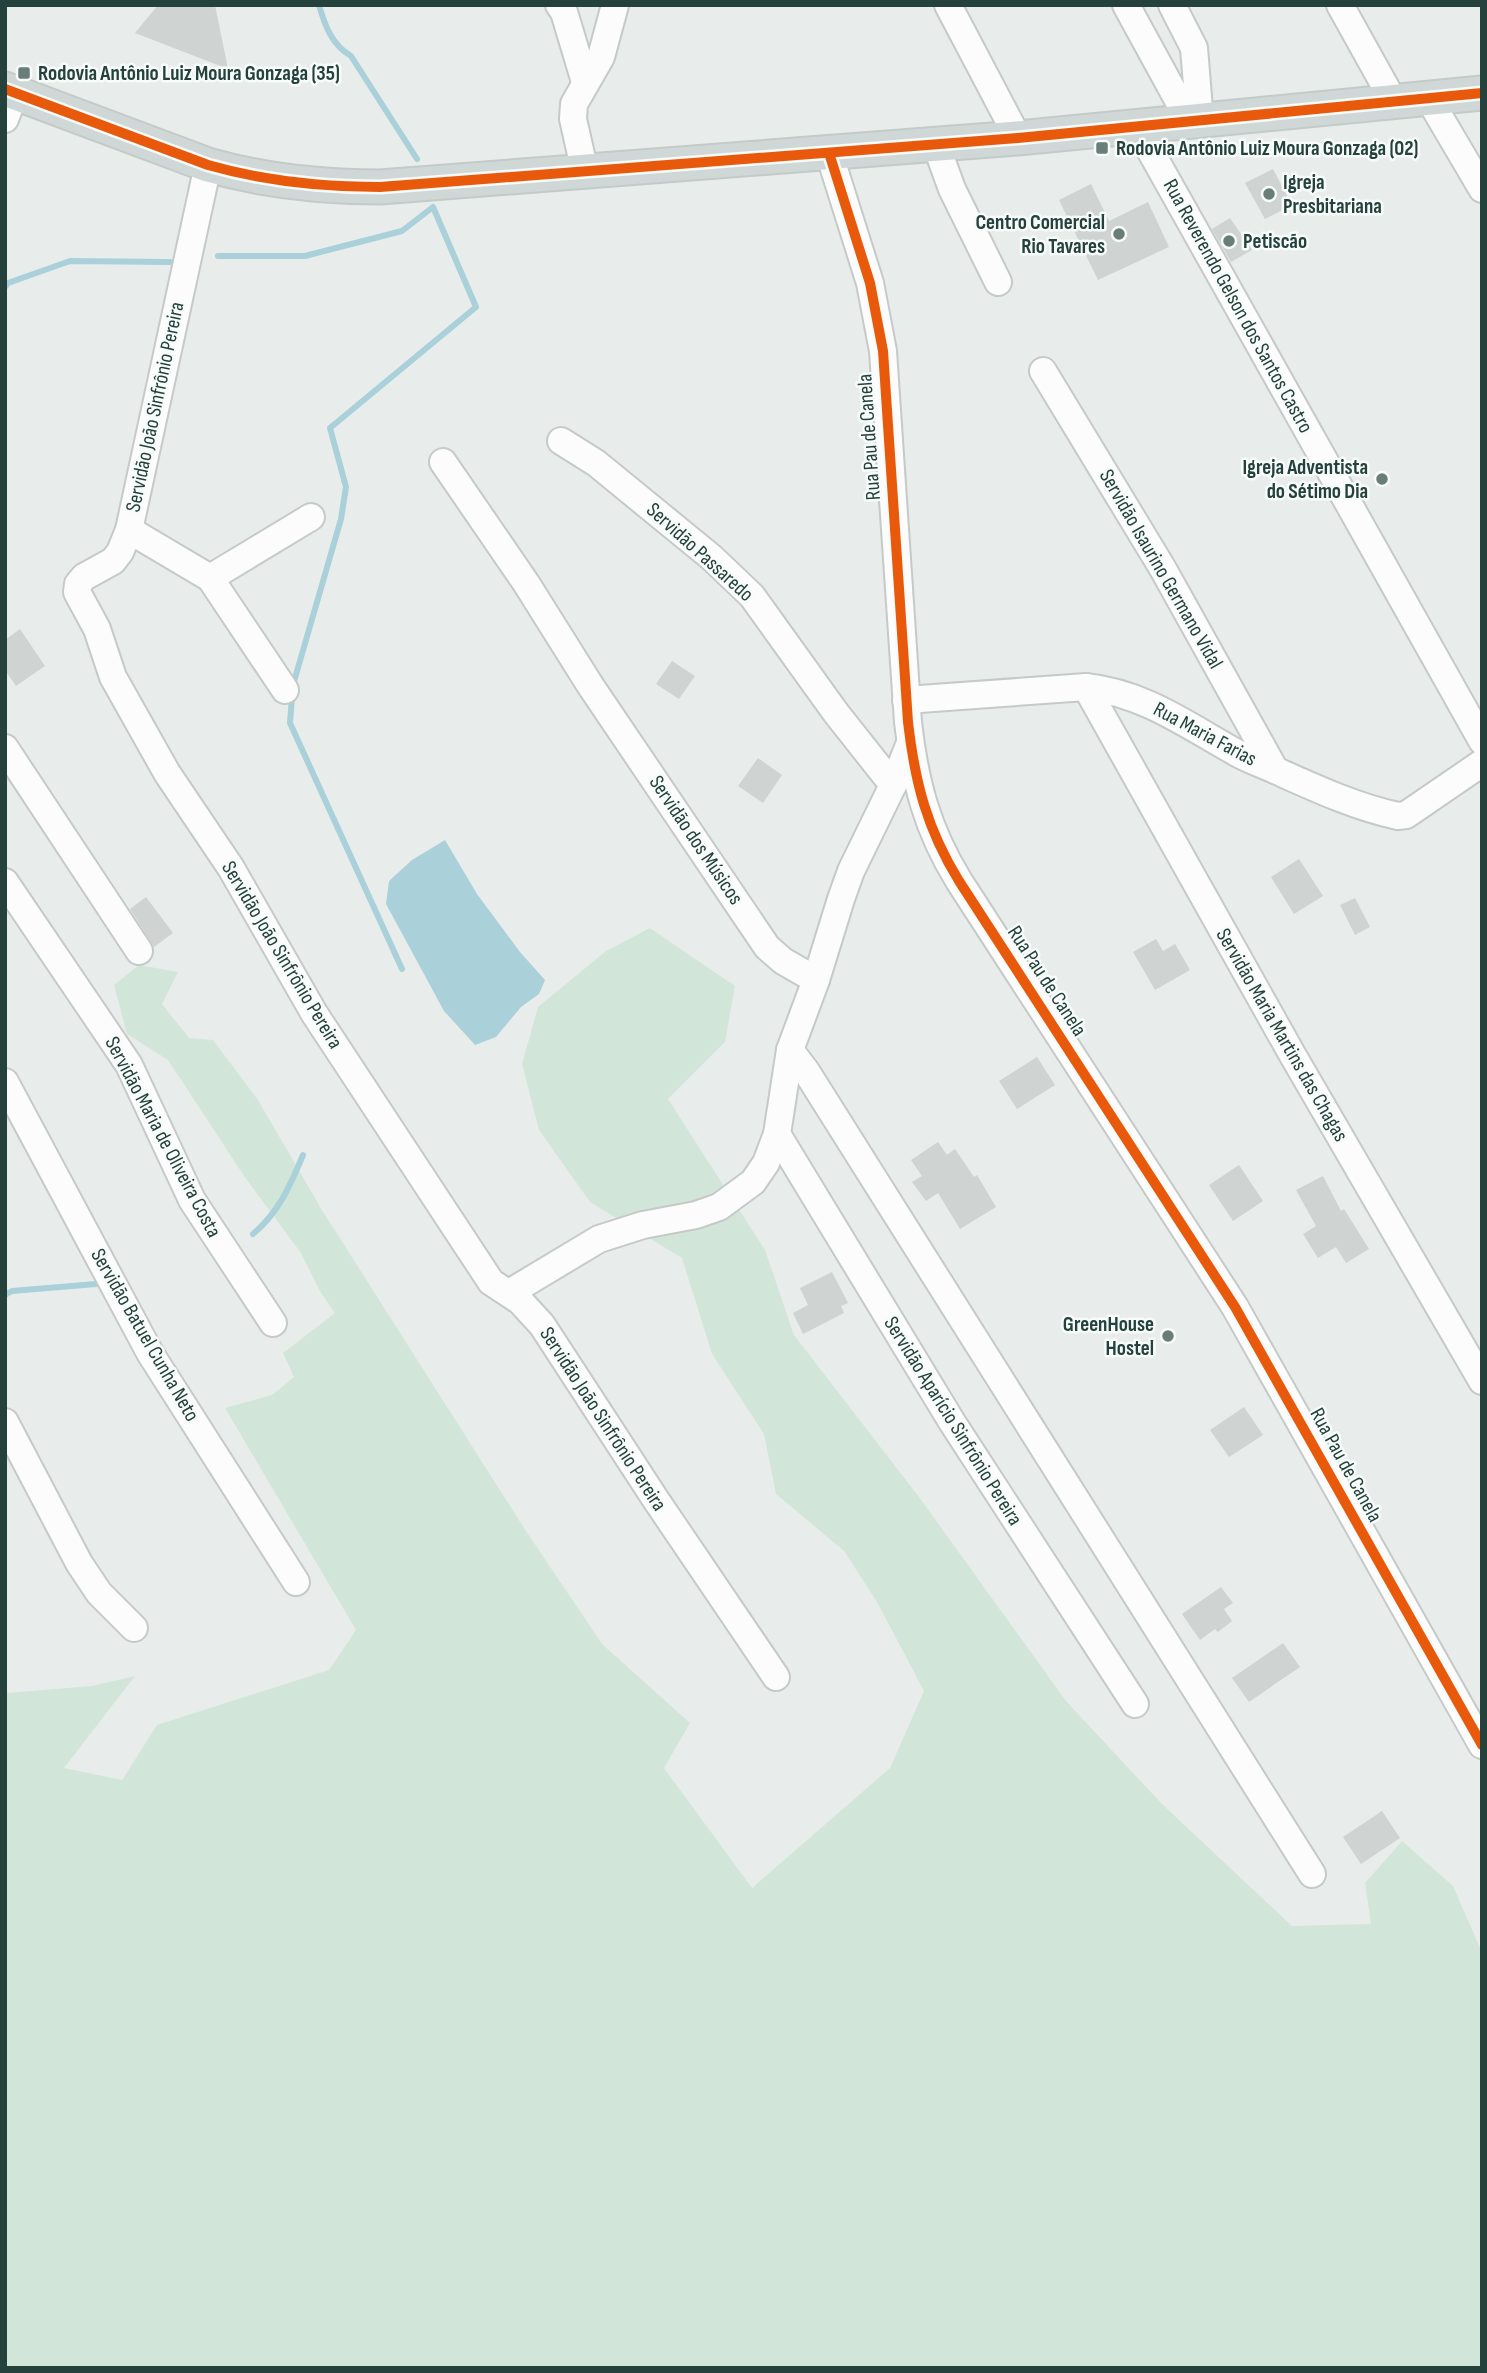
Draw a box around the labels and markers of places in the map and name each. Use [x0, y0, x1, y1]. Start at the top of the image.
place label: Rodovia Antônio Luiz Moura Gonzaga (35) [38, 61, 340, 86]
marker: Rodovia Antônio Luiz Moura Gonzaga (35) [16, 65, 32, 81]
place label: Rodovia Antônio Luiz Moura Gonzaga (02) [1116, 136, 1418, 161]
marker: Rodovia Antônio Luiz Moura Gonzaga (02) [1094, 140, 1110, 156]
place label: Igreja Presbitariana [1283, 170, 1382, 219]
marker: Igreja Presbitariana [1261, 186, 1277, 202]
place label: Centro Comercial Rio Tavares [975, 210, 1105, 259]
marker: Centro Comercial Rio Tavares [1111, 226, 1127, 242]
place label: Petiscão [1243, 229, 1307, 254]
marker: Petiscão [1221, 233, 1237, 249]
place label: Igreja Adventista do Sétimo Dia [1242, 455, 1368, 504]
marker: Igreja Adventista do Sétimo Dia [1374, 471, 1390, 487]
place label: GreenHouse Hostel [1063, 1312, 1154, 1361]
marker: GreenHouse Hostel [1160, 1328, 1176, 1344]

